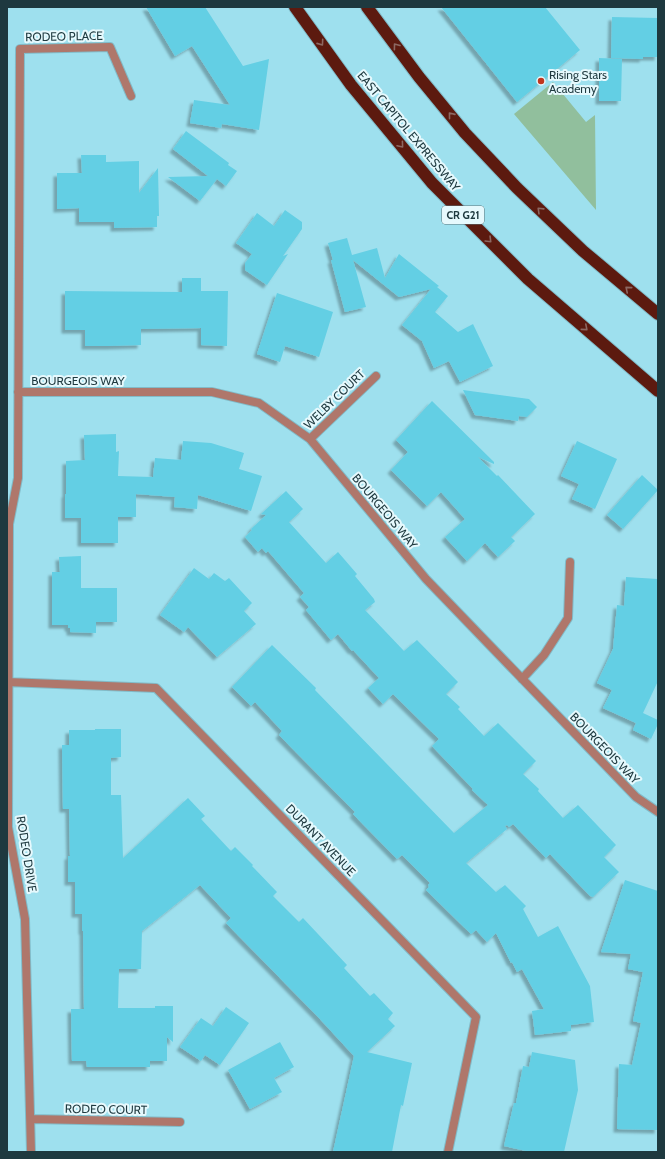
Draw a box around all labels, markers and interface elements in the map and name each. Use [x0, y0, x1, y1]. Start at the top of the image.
street label: RODEO PLACE [25, 28, 103, 44]
one-way arrow [316, 39, 323, 46]
one-way arrow [393, 43, 400, 50]
place label: Rising Stars Academy [549, 67, 607, 96]
street label: EAST CAPITOL EXPRESSWAY [354, 68, 464, 194]
marker: Rising Stars Academy [536, 76, 546, 86]
one-way arrow [448, 112, 455, 119]
one-way arrow [396, 141, 403, 148]
road number: CR G21 [442, 206, 484, 224]
one-way arrow [537, 207, 545, 214]
one-way arrow [484, 235, 492, 243]
one-way arrow [625, 287, 633, 294]
one-way arrow [580, 324, 587, 331]
street label: WELBY COURT [300, 366, 368, 432]
street label: BOURGEOIS WAY [31, 373, 125, 388]
street label: BOURGEOIS WAY [349, 470, 421, 552]
street label: BOURGEOIS WAY [567, 709, 643, 787]
street label: DURANT AVENUE [283, 801, 359, 879]
street label: RODEO DRIVE [14, 815, 40, 893]
street label: RODEO COURT [65, 1101, 148, 1117]

